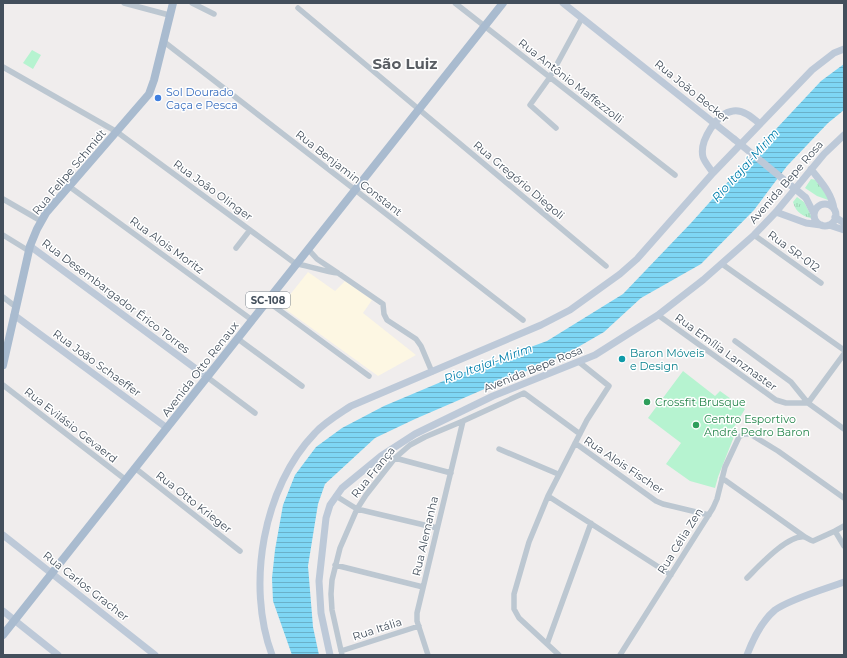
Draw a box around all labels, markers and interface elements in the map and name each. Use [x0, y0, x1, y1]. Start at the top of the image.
street label: Rua Antônio Maffezzolli [516, 36, 626, 126]
district label: São Luiz [373, 54, 437, 73]
street label: Rua João Becker [652, 57, 732, 125]
place label: Sol Dourado Caça e Pesca [166, 85, 238, 112]
marker: Sol Dourado Caça e Pesca [153, 93, 163, 103]
water label: Rio Itajaí-Mirim [708, 125, 782, 205]
street label: Rua Felipe Schmidt [29, 126, 109, 218]
street label: Rua Benjamin Constant [293, 127, 406, 219]
street label: Avenida Bepe Rosa [746, 137, 826, 227]
street label: Rua Gregório Diegoli [471, 138, 567, 222]
street label: Rua João Olinger [171, 157, 255, 223]
street label: Rua Alois Moritz [127, 213, 207, 277]
street label: Rua SR-012 [765, 227, 823, 275]
street label: Rua Desembargador Érico Torres [39, 236, 193, 357]
road number: SC-108 [246, 292, 290, 308]
street label: Rua Emília Lanznaster [672, 310, 780, 394]
street label: Avenida Otto Renaux [159, 319, 242, 419]
street label: Rua João Schaeffer [50, 326, 144, 400]
water label: Rio Itajaí-Mirim [442, 340, 534, 386]
street label: Avenida Bepe Rosa [481, 343, 585, 395]
place label: Baron Móveis e Design [630, 346, 705, 373]
marker: Baron Móveis e Design [617, 354, 627, 364]
street label: Rua Evilásio Gevaerd [22, 384, 120, 466]
place label: Crossfit Brusque [655, 395, 746, 409]
marker: Crossfit Brusque [642, 397, 652, 407]
place label: Centro Esportivo André Pedro Baron [704, 412, 810, 439]
marker: Centro Esportivo André Pedro Baron [691, 420, 701, 430]
street label: Rua Alois Fischer [581, 433, 667, 497]
street label: Rua França [348, 443, 398, 501]
street label: Rua Otto Krieger [153, 468, 235, 536]
street label: Rua Alemanha [409, 495, 441, 577]
street label: Rua Célia Zen [654, 505, 706, 577]
street label: Rua Carlos Gracher [40, 548, 132, 624]
street label: Rua Itália [350, 614, 404, 644]

